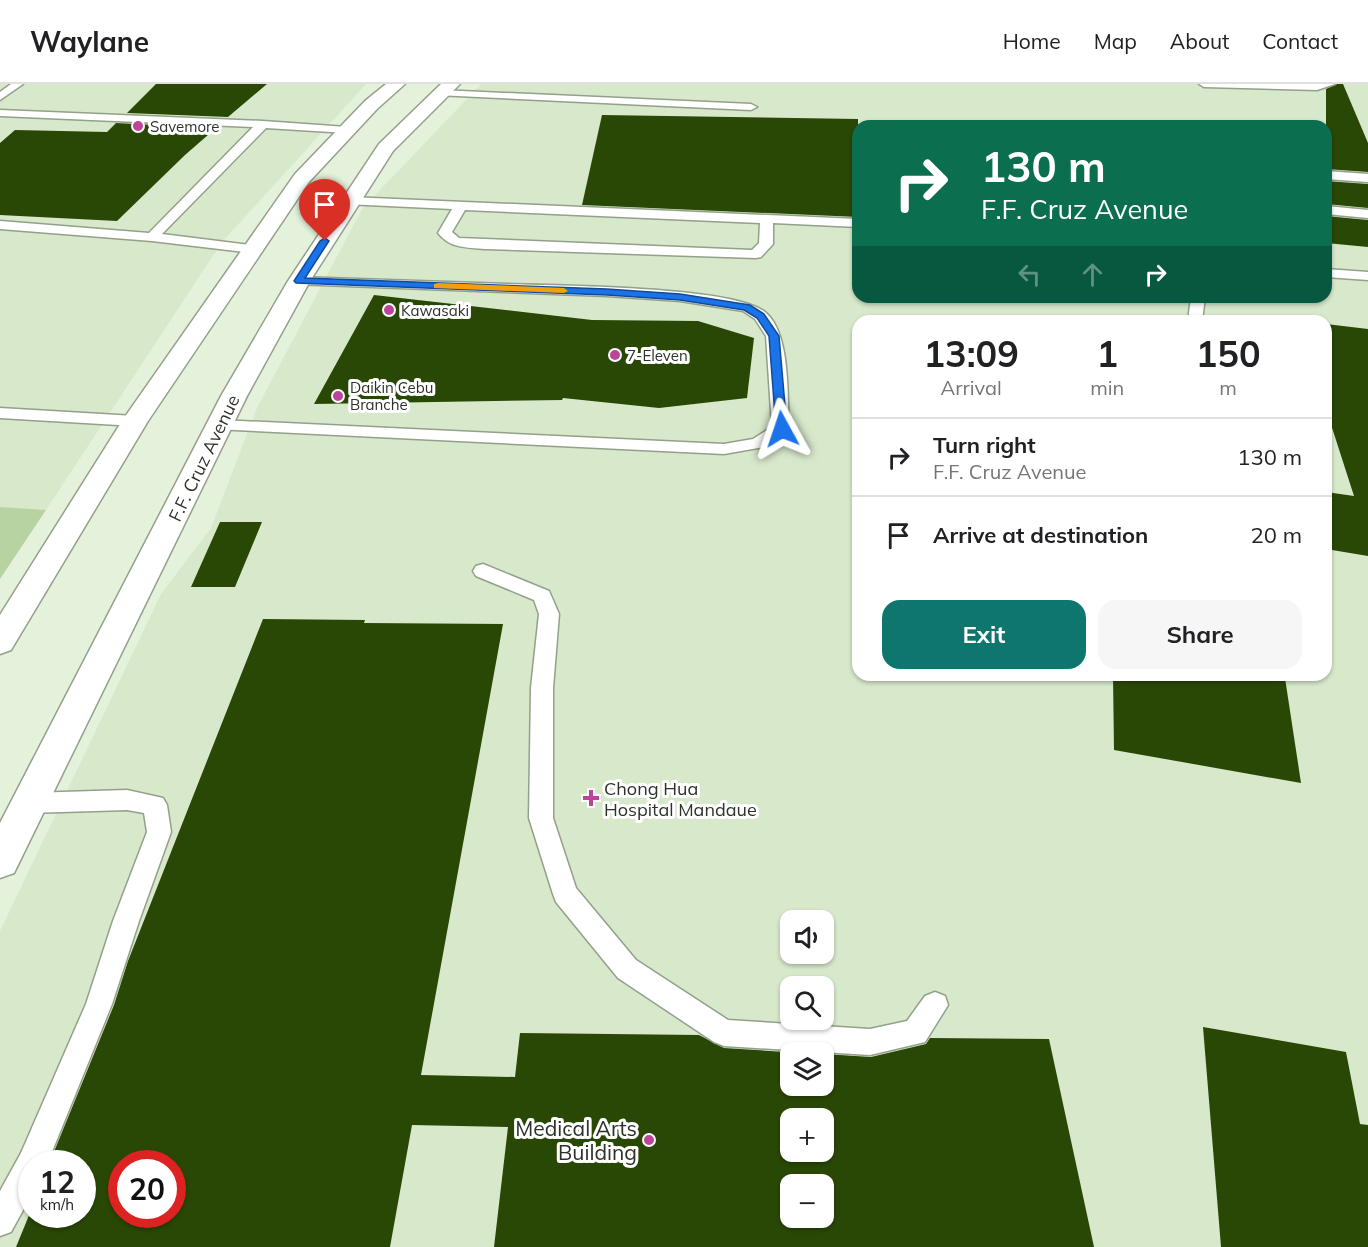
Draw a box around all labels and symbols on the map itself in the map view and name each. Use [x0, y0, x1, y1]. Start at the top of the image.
place label: Savemore [150, 117, 220, 136]
marker: Savemore [131, 119, 145, 133]
pin [299, 179, 350, 241]
place label: Kawasaki [401, 301, 469, 320]
marker: Kawasaki [382, 303, 396, 317]
place label: 7-Eleven [627, 346, 688, 365]
marker: 7-Eleven [608, 348, 622, 362]
place label: Daikin Cebu Branche [350, 378, 433, 414]
marker: Daikin Cebu Branche [331, 389, 345, 403]
street label: F.F. Cruz Avenue [163, 391, 245, 525]
position arrow [750, 397, 814, 461]
place label: Chong Hua Hospital Mandaue [604, 777, 757, 821]
marker: Chong Hua Hospital Mandaue [582, 789, 600, 807]
place label: Medical Arts Building [515, 1115, 637, 1165]
marker: Medical Arts Building [642, 1133, 656, 1147]
speed limit sign: 20 [108, 1150, 186, 1228]

